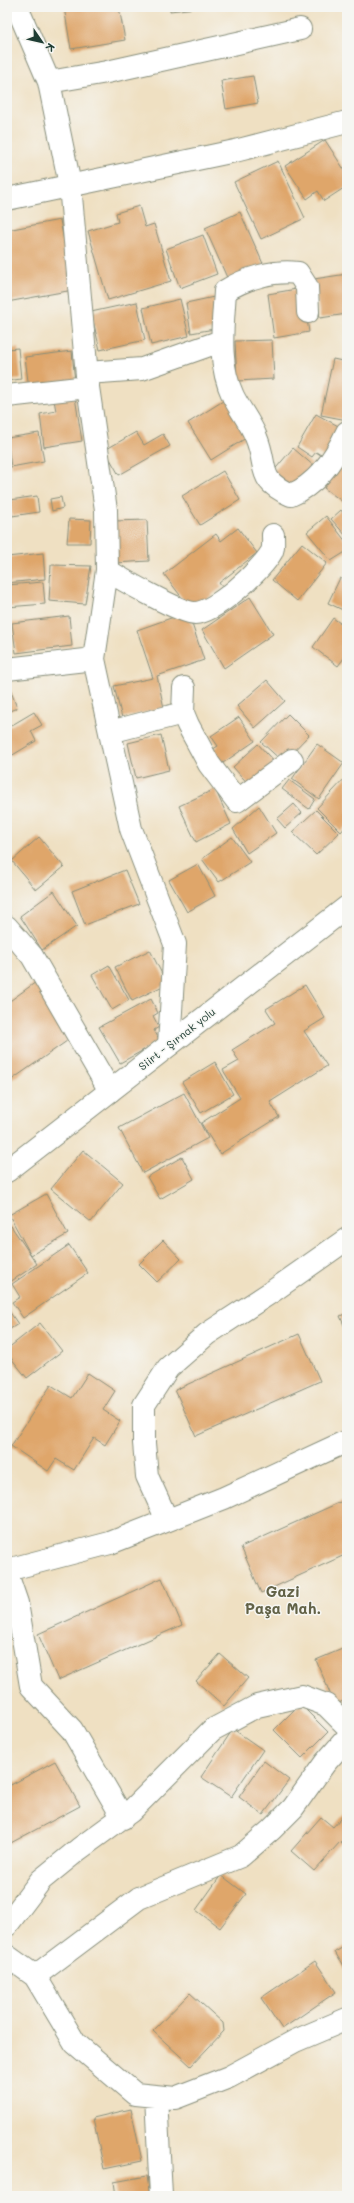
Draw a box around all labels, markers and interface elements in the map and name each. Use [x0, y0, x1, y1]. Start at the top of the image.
north arrow [22, 22, 62, 62]
text: K [42, 41, 59, 55]
street label: Siirt - Şırnak yolu [135, 1004, 218, 1073]
district label: Gazi Paşa Mah. [245, 1581, 321, 1619]

